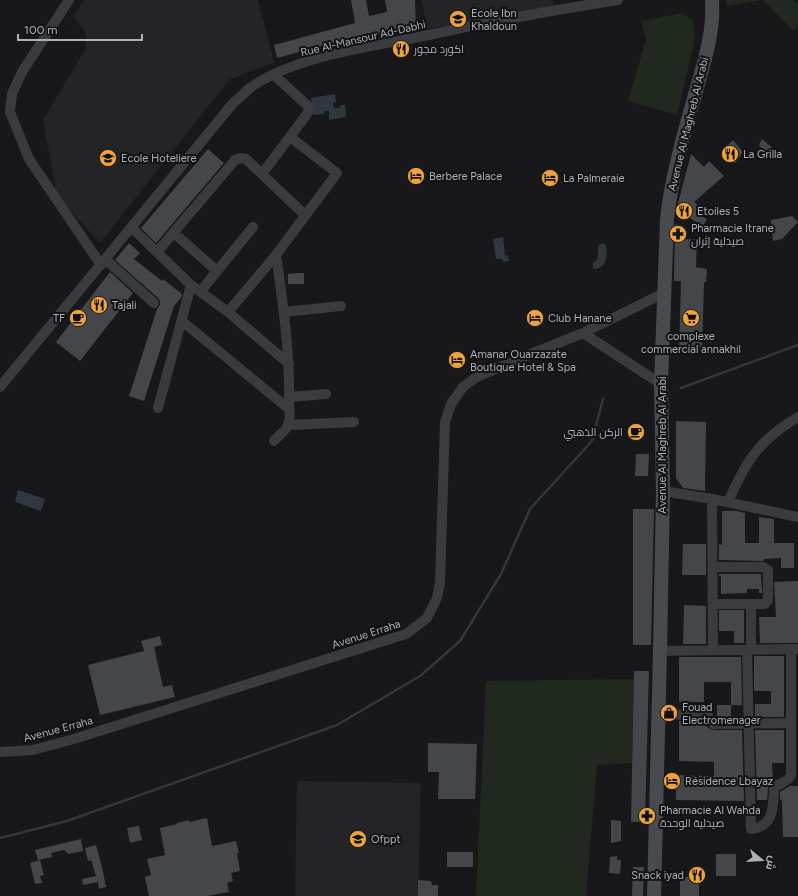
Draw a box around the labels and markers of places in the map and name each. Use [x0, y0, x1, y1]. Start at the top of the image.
place label: Ecole Ibn Khaldoun [471, 7, 517, 33]
school or university icon: Ecole Ibn Khaldoun [448, 9, 468, 29]
restaurant icon: اكورد مجور [391, 39, 411, 59]
place label: اكورد مجور [413, 43, 464, 56]
restaurant icon: La Grilla [720, 144, 740, 164]
school or university icon: Ecole Hoteliere [98, 148, 118, 168]
place label: La Grilla [743, 148, 782, 161]
place label: Ecole Hoteliere [121, 152, 196, 165]
hotel icon: Berbere Palace [406, 166, 426, 186]
hotel icon: La Palmeraie [540, 168, 560, 188]
place label: Berbere Palace [429, 170, 502, 183]
place label: La Palmeraie [563, 172, 625, 185]
restaurant icon: Etoiles 5 [674, 201, 694, 221]
place label: Etoiles 5 [697, 205, 739, 218]
place label: Pharmacie Itrane صيدلية إثران [691, 222, 774, 248]
pharmacy icon: Pharmacie Itrane صيدلية إثران [668, 224, 688, 244]
restaurant icon: Tajali [89, 295, 109, 315]
place label: Tajali [112, 299, 137, 312]
cafe icon: TF [68, 308, 88, 328]
hotel icon: Club Hanane [525, 308, 545, 328]
supermarket icon: complexe commercial annakhil [681, 308, 701, 328]
place label: TF [53, 312, 65, 325]
place label: Club Hanane [548, 312, 611, 325]
place label: complexe commercial annakhil [641, 330, 741, 356]
place label: Amanar Ouarzazate Boutique Hotel & Spa [470, 348, 576, 374]
hotel icon: Amanar Ouarzazate Boutique Hotel & Spa [447, 350, 467, 370]
cafe icon: الركن الذهبي [626, 422, 646, 442]
place label: الركن الذهبي [564, 426, 623, 441]
place label: Fouad Electromenager [682, 701, 761, 727]
shop icon: Fouad Electromenager [659, 703, 679, 723]
hotel icon: Résidence Lbayaz [662, 771, 682, 791]
place label: Résidence Lbayaz [685, 775, 773, 788]
place label: Pharmacie Al Wahda صيدلية الوحدة [660, 804, 761, 830]
pharmacy icon: Pharmacie Al Wahda صيدلية الوحدة [637, 806, 657, 826]
school or university icon: Ofppt [348, 829, 368, 849]
place label: Ofppt [371, 833, 401, 846]
restaurant icon: Snack iyad [687, 865, 707, 885]
place label: Snack iyad [631, 869, 684, 882]

